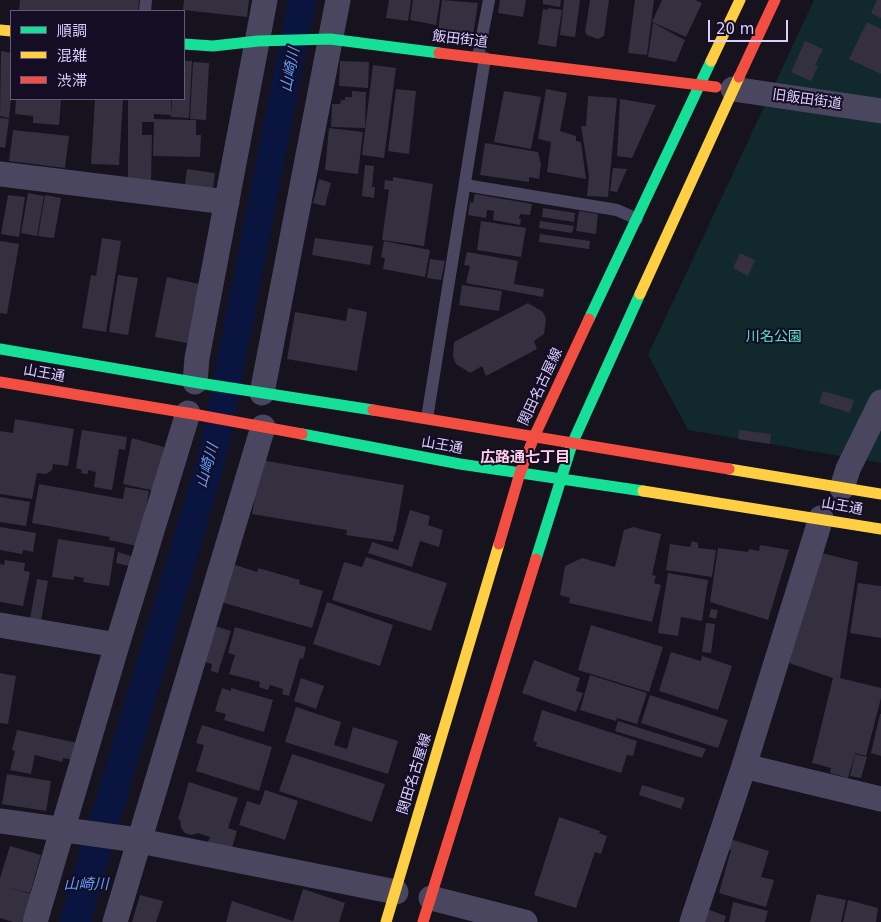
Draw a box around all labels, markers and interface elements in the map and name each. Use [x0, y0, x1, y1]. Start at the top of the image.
legend [10, 10, 185, 100]
scale bar [711, 10, 791, 42]
text: 20 m [716, 20, 754, 38]
text: 順調 [57, 22, 87, 40]
street label: 飯田街道 [431, 28, 489, 52]
water label: 山崎川 [278, 46, 304, 94]
text: 混雑 [57, 47, 87, 65]
text: 渋滞 [57, 72, 87, 90]
street label: 旧飯田街道 [771, 87, 843, 113]
park label: 川名公園 [746, 329, 802, 345]
street label: 関田名古屋線 [516, 345, 566, 429]
street label: 山王通 [22, 362, 66, 386]
street label: 山王通 [420, 434, 464, 458]
water label: 山崎川 [193, 442, 223, 490]
district label: 広路通七丁目 [480, 449, 570, 467]
street label: 山王通 [820, 495, 864, 519]
street label: 関田名古屋線 [395, 731, 435, 817]
water label: 山崎川 [64, 876, 108, 894]

